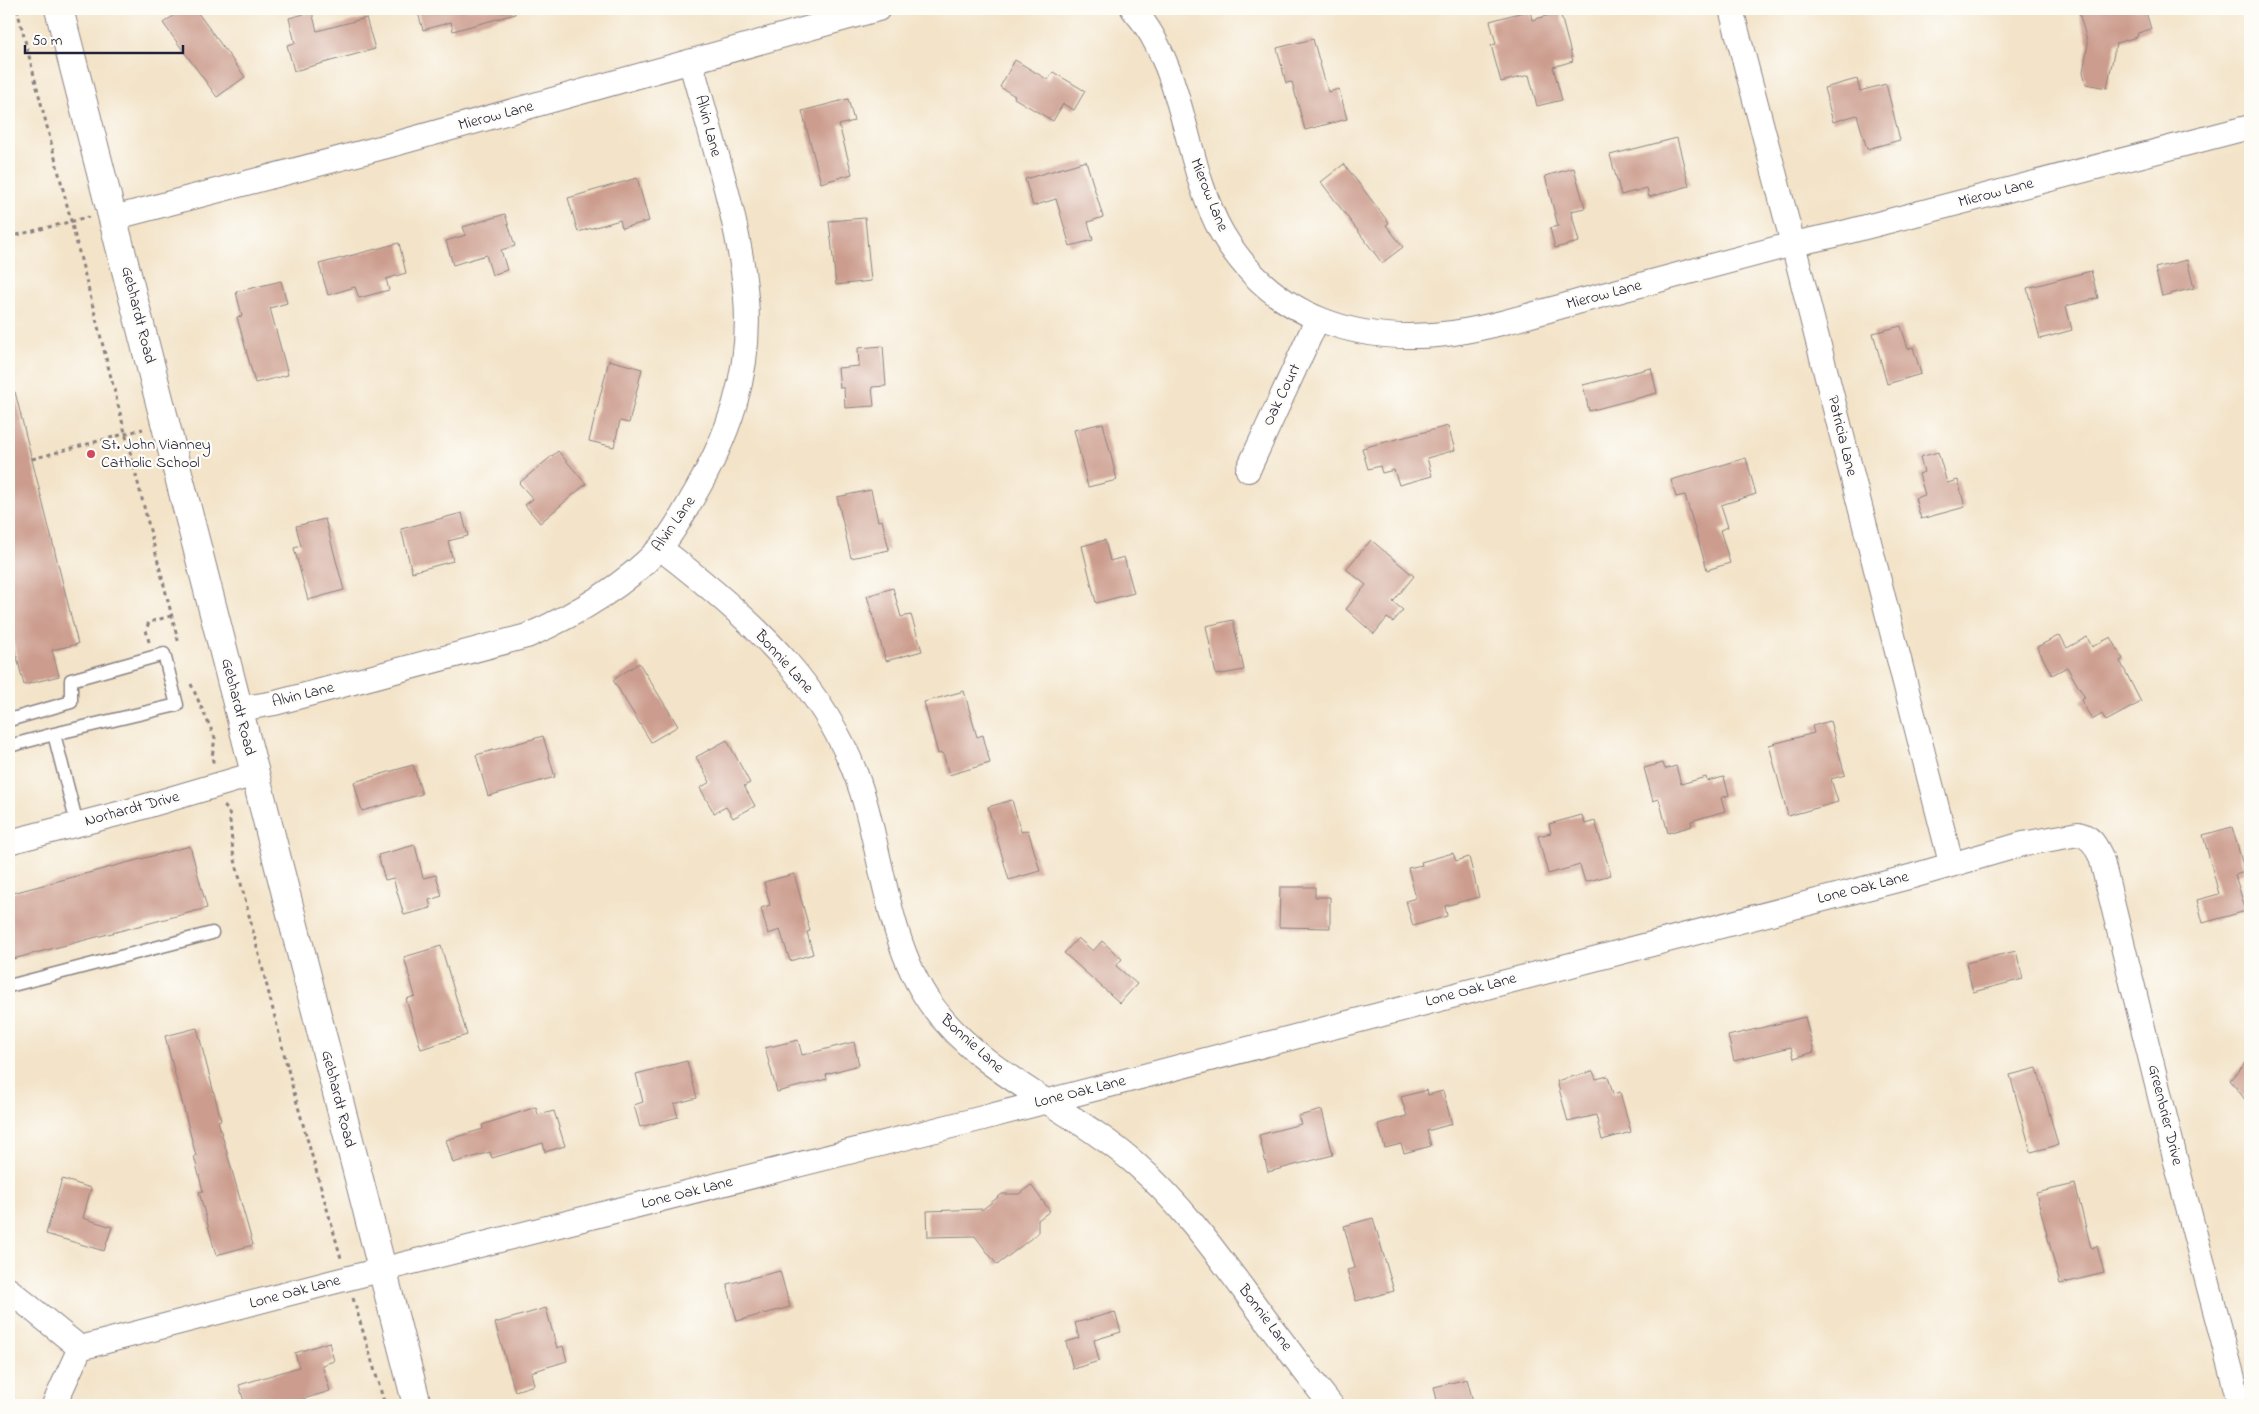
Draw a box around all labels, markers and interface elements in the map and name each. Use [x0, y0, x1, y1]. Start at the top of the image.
scale bar [25, 22, 182, 54]
text: 50 m [32, 30, 63, 52]
street label: Alvin Lane [688, 92, 728, 160]
street label: Mierow Lane [456, 94, 537, 138]
street label: Mierow Lane [1183, 155, 1235, 236]
street label: Mierow Lane [1956, 171, 2037, 215]
street label: Gebhardt Road [114, 264, 162, 366]
street label: Mierow Lane [1564, 273, 1645, 317]
street label: Oak Court [1257, 359, 1308, 430]
street label: Patricia Lane [1820, 393, 1864, 480]
place label: St. John Vianney Catholic School [101, 433, 211, 475]
marker: St. John Vianney Catholic School [85, 448, 97, 460]
street label: Alvin Lane [646, 491, 702, 557]
street label: Bonnie Lane [748, 624, 820, 700]
street label: Gebhardt Road [214, 656, 262, 758]
street label: Alvin Lane [269, 676, 337, 714]
street label: Norhardt Drive [82, 785, 183, 833]
street label: Lone Oak Lane [1815, 865, 1912, 911]
street label: Lone Oak Lane [1423, 966, 1520, 1014]
street label: Bonnie Lane [934, 1008, 1010, 1080]
street label: Gebhardt Road [314, 1048, 362, 1150]
street label: Greenbrier Drive [2141, 1062, 2189, 1169]
street label: Lone Oak Lane [1032, 1069, 1129, 1115]
street label: Lone Oak Lane [639, 1170, 736, 1216]
street label: Lone Oak Lane [247, 1268, 344, 1316]
street label: Bonnie Lane [1231, 1279, 1299, 1357]

